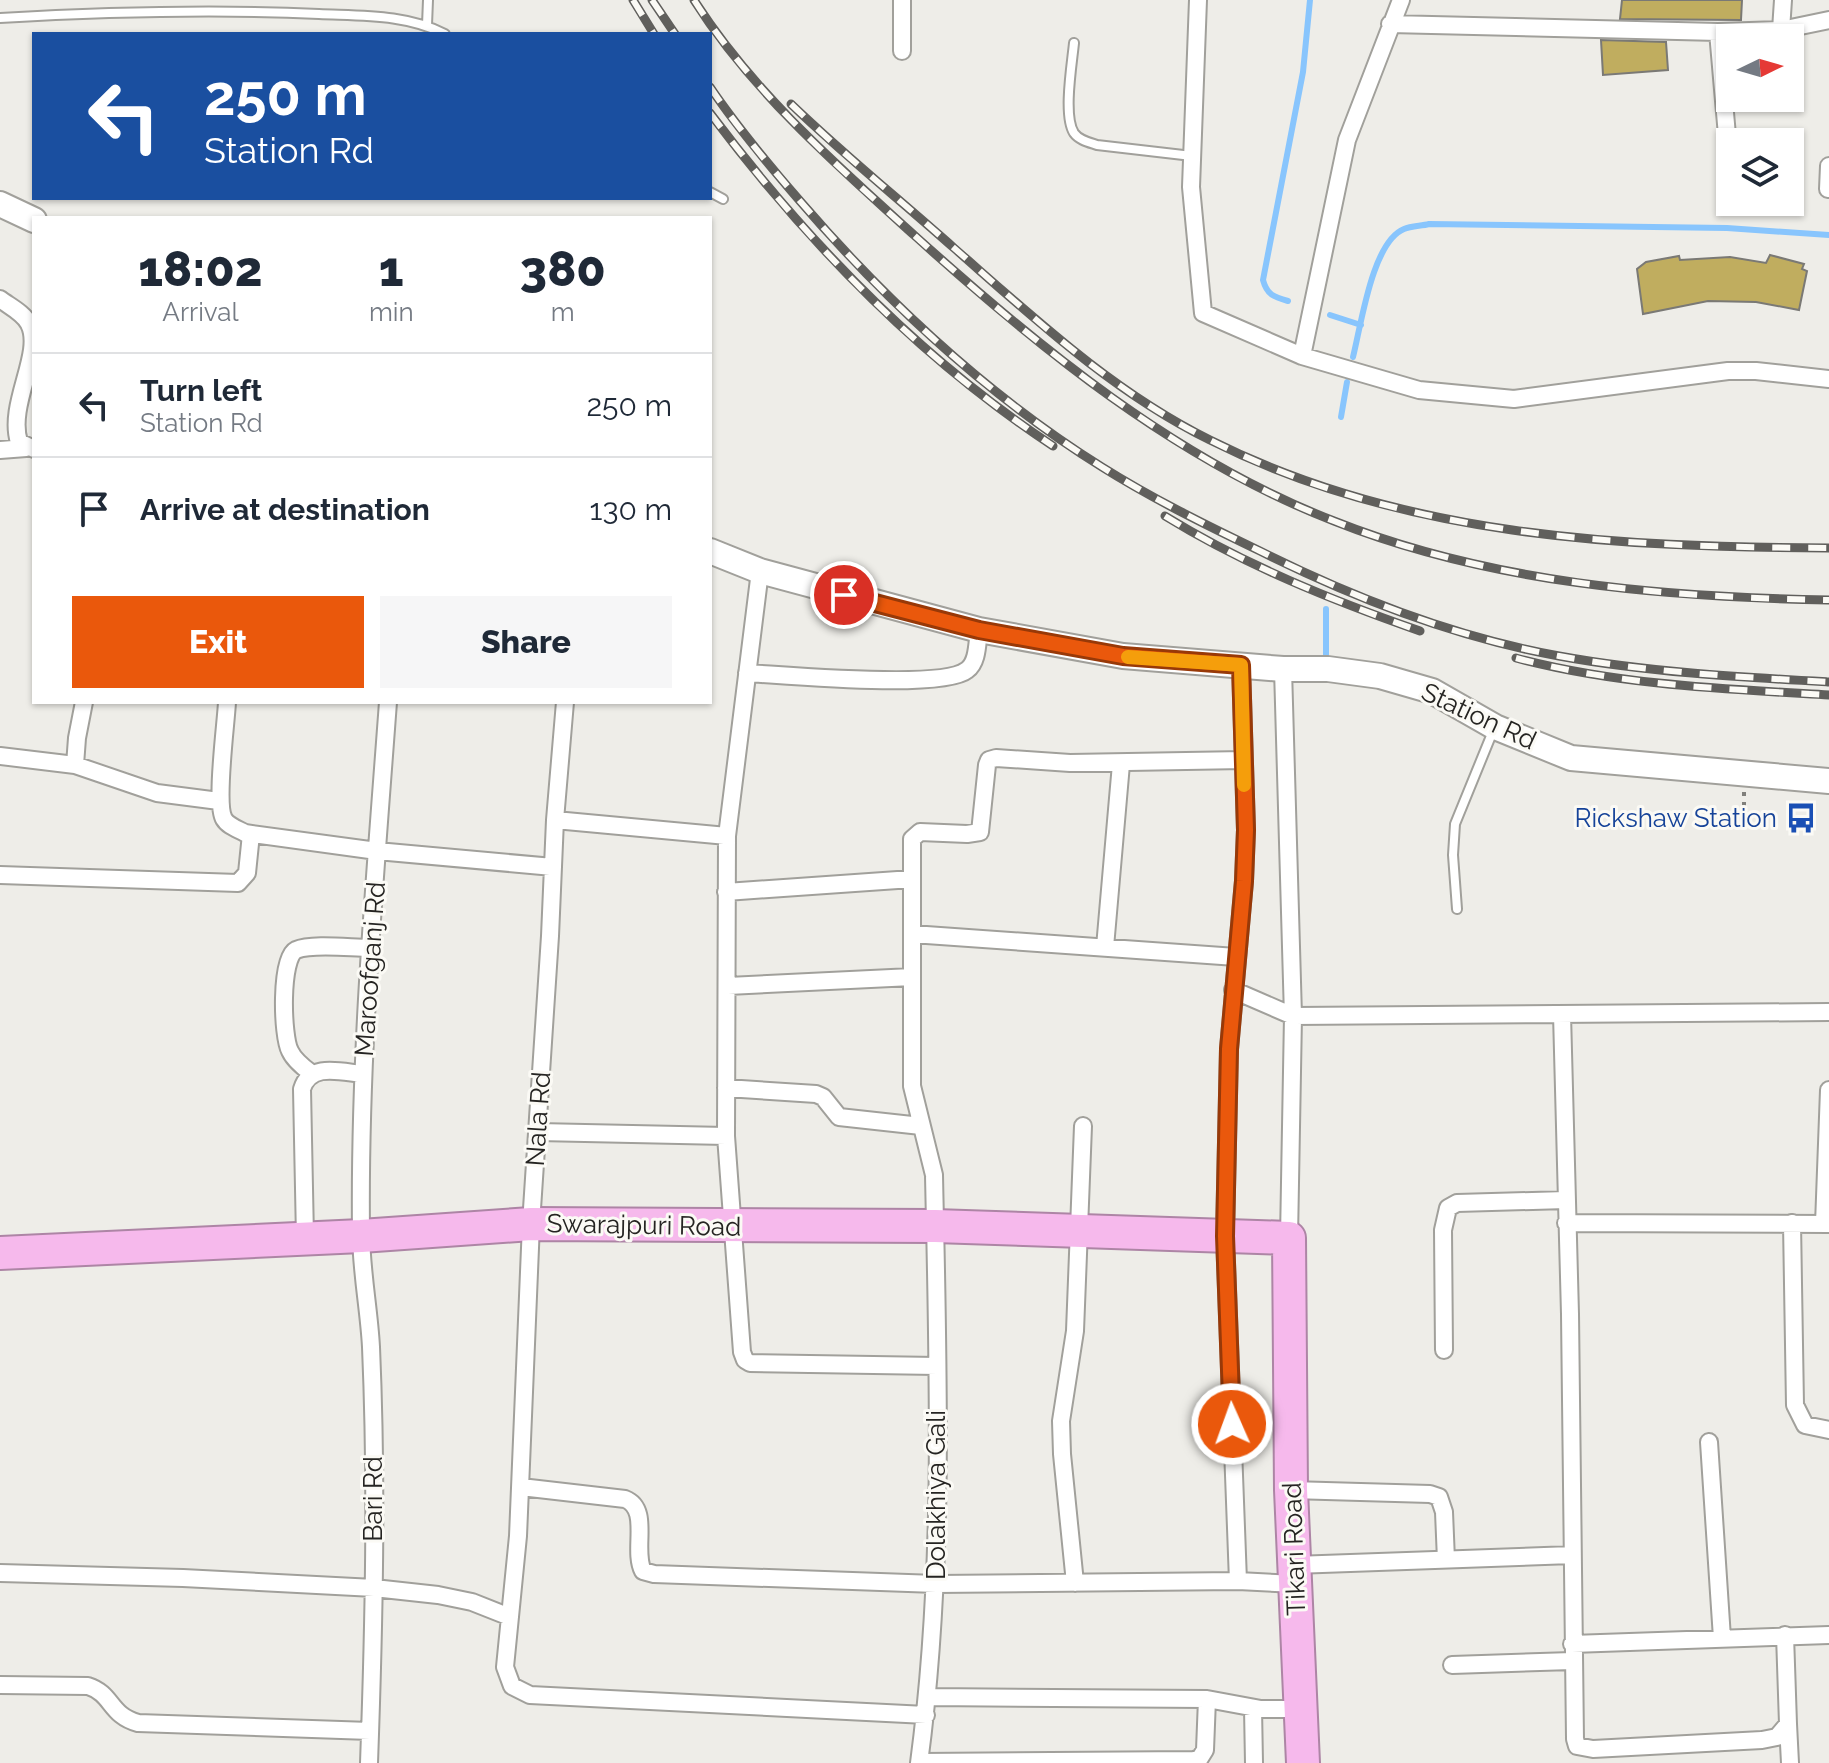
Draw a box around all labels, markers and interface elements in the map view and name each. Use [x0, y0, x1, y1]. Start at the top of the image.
north arrow [1716, 24, 1804, 112]
map controls [1716, 24, 1804, 216]
text: 250 m [204, 62, 367, 128]
icon: left [72, 64, 176, 168]
button: layers [1716, 128, 1804, 216]
text: Station Rd [204, 129, 374, 171]
text: 18:02 [138, 241, 263, 297]
text: 1 [379, 241, 404, 297]
text: 380 [520, 241, 606, 297]
text: Arrival [162, 297, 239, 327]
text: min [369, 297, 414, 327]
text: m [551, 297, 575, 327]
text: Turn left [140, 373, 262, 408]
icon: left [72, 383, 116, 427]
text: 250 m [586, 388, 672, 423]
text: Station Rd [140, 408, 263, 438]
icon: arrive [72, 487, 116, 531]
text: Arrive at destination [140, 492, 430, 527]
text: 130 m [590, 492, 672, 527]
pin [810, 561, 878, 629]
icon: arrive [822, 573, 866, 617]
button: Exit [72, 596, 364, 688]
button: Share [380, 596, 672, 688]
street label: Station Rd [1417, 676, 1541, 756]
bus stop icon: Rickshaw Station [1784, 801, 1818, 835]
place label: Rickshaw Station [1575, 803, 1777, 833]
street label: Maroofganj Rd [349, 881, 391, 1057]
street label: Nala Rd [520, 1071, 556, 1167]
street label: Swarajpuri Road [546, 1208, 742, 1242]
position arrow [1190, 1382, 1274, 1466]
street label: Dolakhiya Gali [921, 1410, 951, 1580]
street label: Bari Rd [358, 1456, 388, 1542]
street label: Tikari Road [1277, 1482, 1311, 1616]

